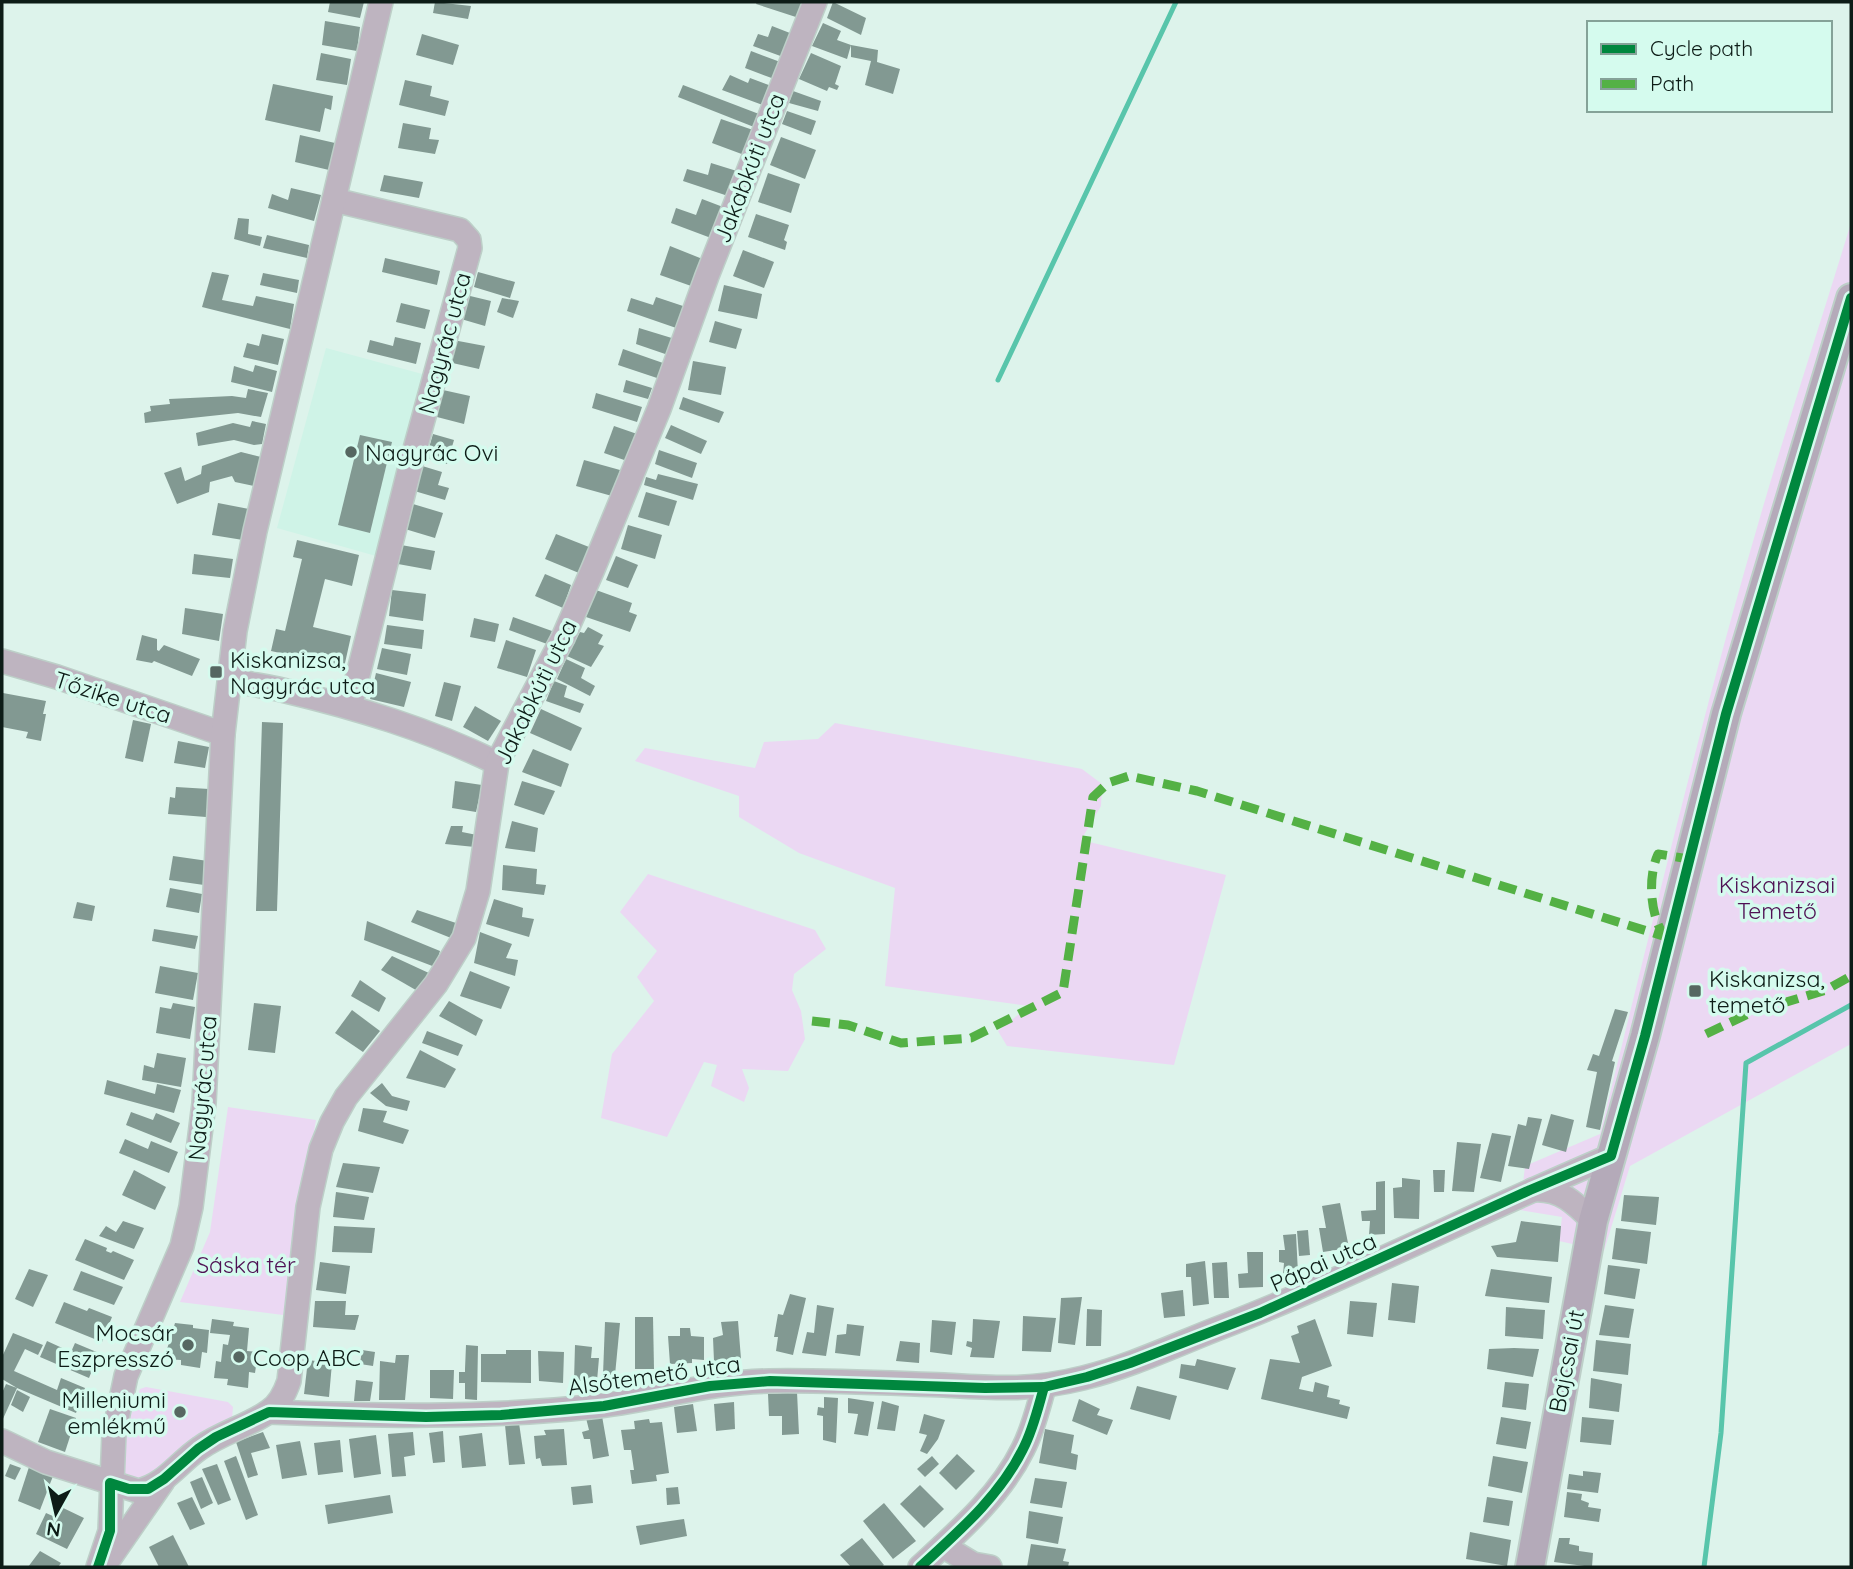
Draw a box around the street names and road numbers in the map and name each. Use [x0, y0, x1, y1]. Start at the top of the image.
street label: Jakabkúti utca [707, 89, 791, 247]
street label: Nagyrác utca [411, 269, 477, 417]
street label: Jakabkúti utca [487, 615, 583, 769]
street label: Tőzike utca [51, 664, 175, 730]
street label: Nagyrác utca [181, 1014, 223, 1162]
street label: Pápai utca [1265, 1226, 1381, 1298]
street label: Bajcsai út [1542, 1307, 1590, 1415]
street label: Alsótemető utca [566, 1349, 742, 1401]

